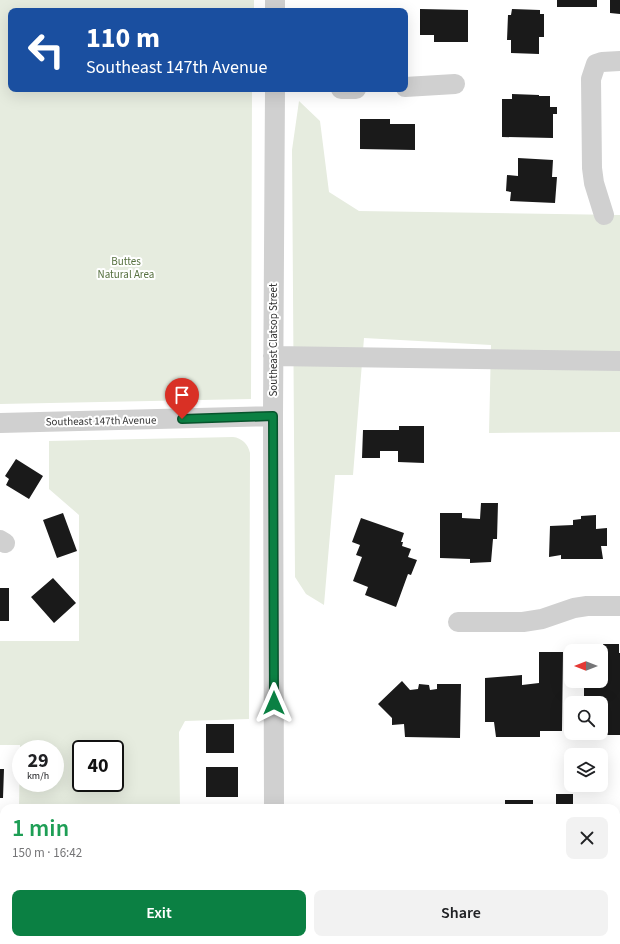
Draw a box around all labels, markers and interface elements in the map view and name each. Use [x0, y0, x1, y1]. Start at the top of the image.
text: 110 m [86, 18, 160, 58]
icon: left [20, 24, 72, 76]
text: Southeast 147th Avenue [86, 55, 267, 80]
park label: Buttes Natural Area [98, 254, 154, 282]
street label: Southeast Clatsop Street [266, 283, 281, 397]
pin [165, 378, 199, 419]
icon: arrive [171, 384, 193, 406]
street label: Southeast 147th Avenue [45, 413, 157, 429]
north arrow [564, 644, 608, 688]
map controls [564, 644, 608, 792]
position arrow [253, 682, 295, 724]
button: search [564, 696, 608, 740]
speed limit sign: 40 [72, 740, 124, 792]
text: 29 [27, 747, 49, 775]
button: layers [564, 748, 608, 792]
text: km/h [27, 769, 49, 783]
text: 1 min [12, 811, 69, 846]
button: close [566, 817, 608, 859]
text: 150 m · 16:42 [12, 844, 82, 862]
button: Exit [12, 890, 306, 936]
button: Share [314, 890, 608, 936]

